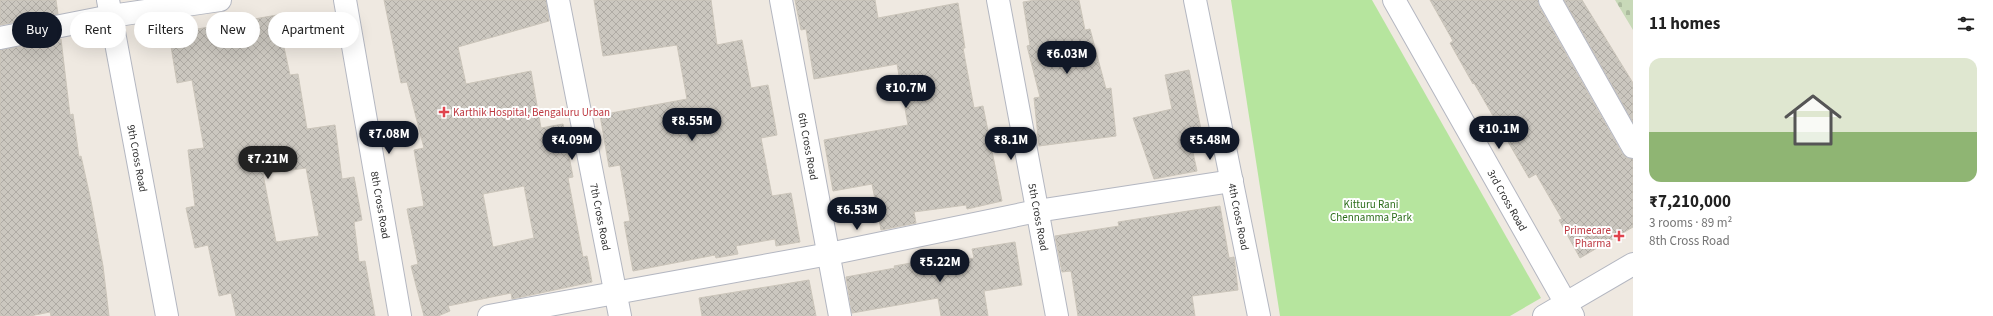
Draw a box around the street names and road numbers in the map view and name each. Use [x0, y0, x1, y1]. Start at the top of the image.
street label: 6th Cross Road [794, 112, 822, 182]
street label: 9th Cross Road [123, 123, 151, 193]
street label: 3rd Cross Road [1484, 167, 1530, 234]
street label: 8th Cross Road [367, 170, 393, 240]
street label: 7th Cross Road [586, 182, 614, 252]
street label: 5th Cross Road [1024, 182, 1052, 252]
street label: 4th Cross Road [1224, 182, 1253, 252]

